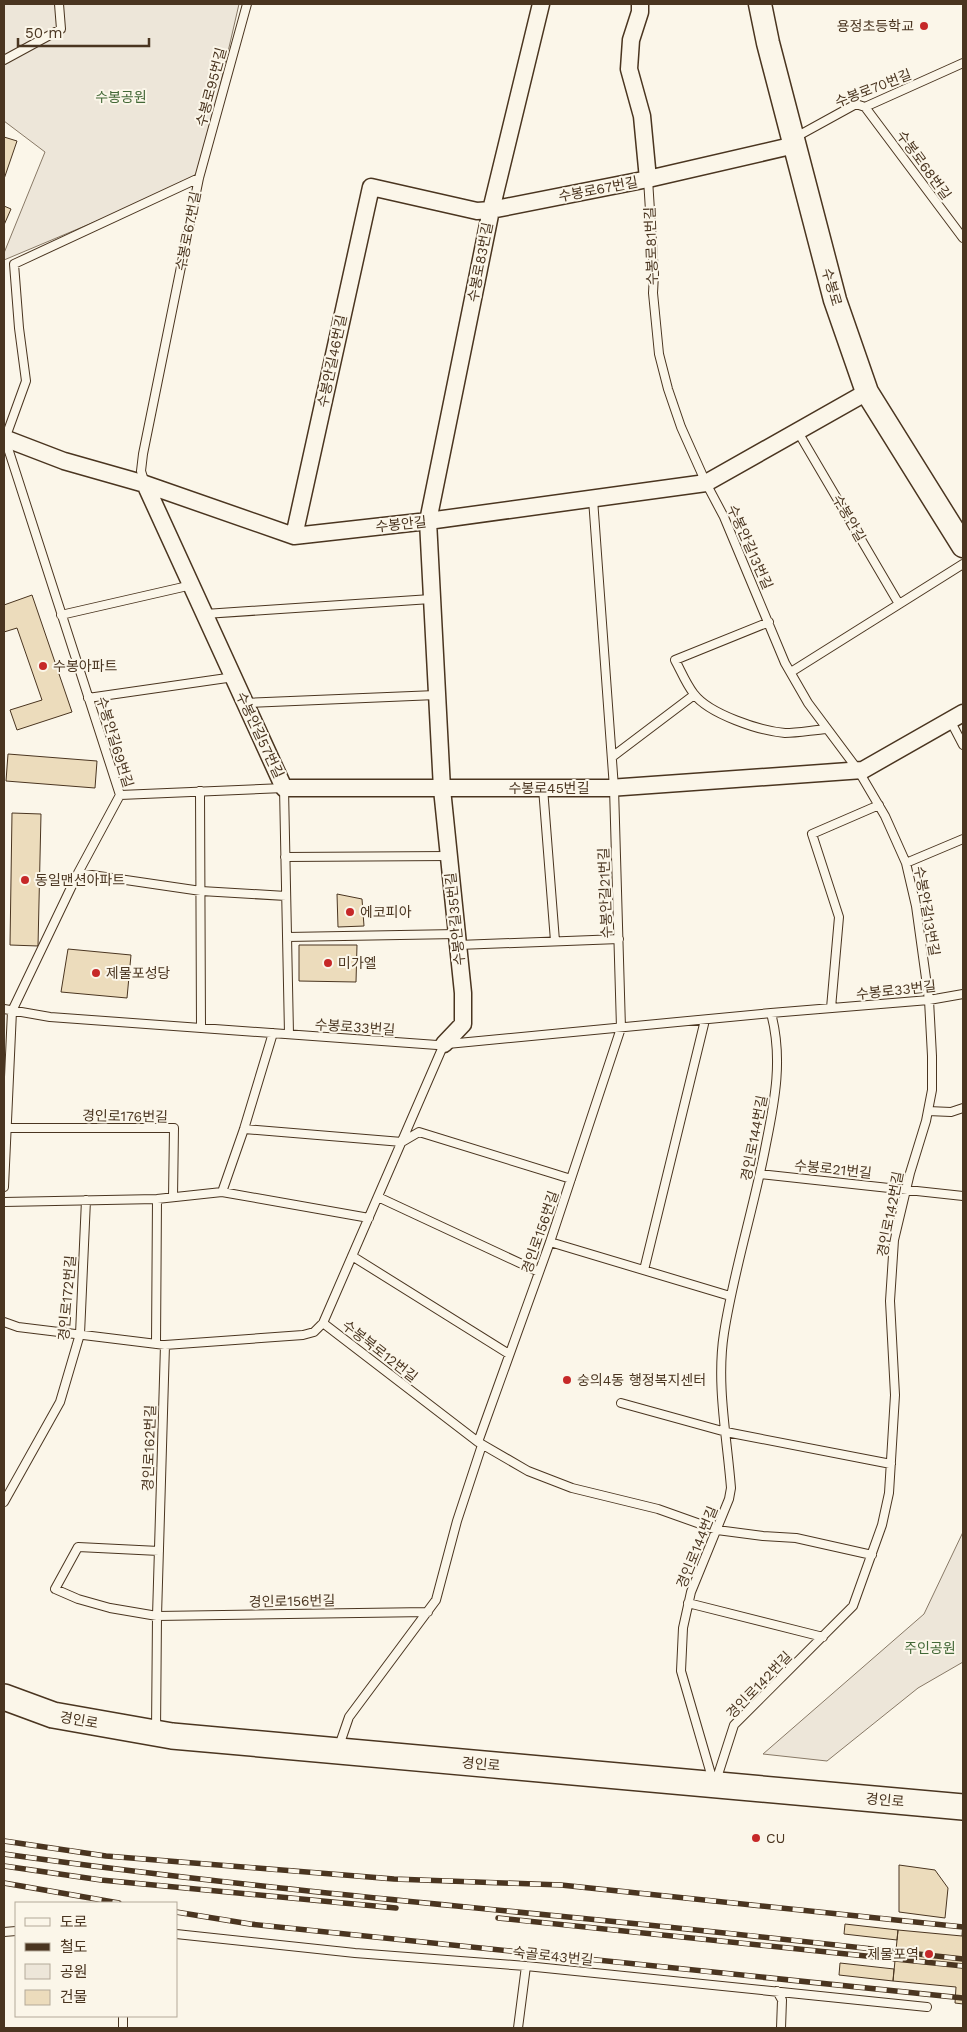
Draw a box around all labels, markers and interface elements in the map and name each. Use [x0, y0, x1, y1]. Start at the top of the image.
scale bar [18, 15, 149, 47]
place label: 용정초등학교 [837, 18, 914, 34]
marker: 용정초등학교 [918, 20, 930, 32]
text: 50 m [25, 24, 62, 42]
street label: 수봉로95번길 [193, 46, 229, 128]
street label: 수봉로70번길 [832, 66, 914, 110]
park label: 수봉공원 [95, 89, 147, 105]
street label: 수봉로68번길 [894, 127, 954, 203]
street label: 수봉로67번길 [557, 173, 639, 205]
street label: 수봉로67번길 [172, 190, 204, 272]
street label: 수봉로81번길 [642, 207, 660, 285]
street label: 수봉로83번길 [464, 221, 496, 303]
street label: 수봉로 [819, 266, 845, 308]
street label: 수봉안길46번길 [314, 313, 350, 409]
street label: 수봉안길 [829, 492, 869, 544]
street label: 수봉안길13번길 [724, 502, 776, 592]
street label: 수봉안길 [375, 513, 427, 535]
place label: 수봉아파트 [53, 658, 118, 674]
marker: 수봉아파트 [37, 660, 49, 672]
street label: 수봉안길57번길 [233, 689, 287, 781]
street label: 수봉안길69번길 [94, 695, 136, 789]
street label: 수봉로45번길 [508, 780, 590, 796]
street label: 수봉안길21번길 [595, 847, 615, 939]
street label: 수봉안길13번길 [911, 865, 943, 957]
place label: 동일맨션아파트 [35, 872, 125, 888]
street label: 수봉안길35번길 [442, 872, 468, 966]
marker: 동일맨션아파트 [19, 874, 31, 886]
place label: 에코피아 [360, 904, 412, 920]
marker: 에코피아 [344, 906, 356, 918]
place label: 미가엘 [338, 955, 377, 971]
marker: 미가엘 [322, 957, 334, 969]
place label: 제물포성당 [106, 965, 171, 981]
marker: 제물포성당 [90, 967, 102, 979]
street label: 수봉로33번길 [855, 978, 937, 1002]
street label: 수봉로33번길 [314, 1016, 396, 1038]
street label: 경인로144번길 [738, 1094, 770, 1182]
street label: 경인로176번길 [82, 1107, 168, 1125]
street label: 수봉로21번길 [793, 1157, 873, 1181]
street label: 경인로142번길 [874, 1170, 906, 1258]
street label: 경인로156번길 [518, 1188, 562, 1276]
street label: 경인로172번길 [55, 1255, 79, 1341]
street label: 수봉북로12번길 [339, 1317, 421, 1385]
place label: 숭의4동 행정복지센터 [577, 1372, 706, 1388]
marker: 숭의4동 행정복지센터 [561, 1374, 573, 1386]
street label: 경인로162번길 [139, 1404, 159, 1492]
street label: 경인로144번길 [673, 1504, 721, 1590]
street label: 경인로156번길 [249, 1592, 335, 1610]
park label: 주인공원 [904, 1640, 956, 1656]
street label: 경인로142번길 [723, 1648, 795, 1722]
street label: 경인로 [59, 1709, 100, 1731]
street label: 경인로 [461, 1754, 501, 1774]
street label: 경인로 [865, 1790, 905, 1810]
place label: CU [766, 1830, 786, 1846]
marker: CU [750, 1832, 762, 1844]
legend [15, 1902, 178, 2017]
text: 도로 [60, 1913, 88, 1931]
text: 철도 [60, 1938, 88, 1956]
street label: 숙골로43번길 [512, 1944, 594, 1968]
place label: 제물포역 [867, 1946, 919, 1962]
marker: 제물포역 [923, 1948, 935, 1960]
text: 공원 [60, 1963, 88, 1981]
text: 건물 [60, 1988, 88, 2006]

